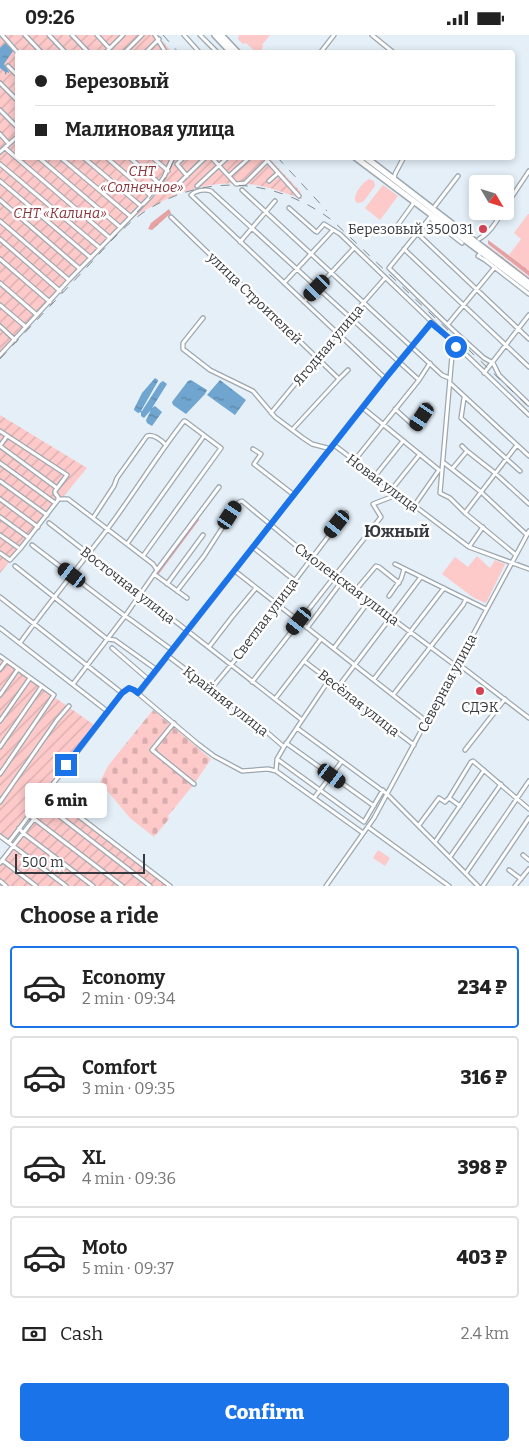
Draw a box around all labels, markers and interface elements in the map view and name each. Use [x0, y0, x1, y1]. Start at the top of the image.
text: 09:26 [25, 6, 75, 29]
text: Березовый [65, 70, 169, 93]
text: Малиновая улица [65, 118, 235, 141]
park label: СНТ «Солнечное» [100, 163, 184, 196]
north arrow [469, 175, 514, 220]
map controls [469, 175, 514, 220]
park label: СНТ «Калина» [13, 205, 107, 222]
place label: Березовый 350031 [348, 221, 473, 238]
marker: Березовый 350031 [477, 223, 489, 235]
street label: улица Строителей [203, 248, 305, 348]
car [301, 272, 332, 304]
street label: Ягодная улица [290, 301, 367, 389]
route start [445, 336, 467, 358]
car [407, 400, 436, 434]
street label: Новая улица [343, 451, 423, 516]
car [215, 498, 244, 532]
car [321, 508, 352, 540]
district label: Южный [364, 522, 430, 541]
street label: Смоленская улица [291, 540, 403, 629]
street label: Восточная улица [77, 543, 179, 628]
car [55, 560, 88, 590]
street label: Светлая улица [229, 575, 302, 664]
car [283, 605, 314, 637]
street label: Северная улица [414, 631, 481, 735]
street label: Крайняя улица [180, 663, 272, 740]
street label: Весёлая улица [315, 666, 403, 741]
marker: СДЭК [474, 685, 486, 697]
place label: СДЭК [461, 699, 499, 716]
route end [55, 754, 77, 776]
car [315, 761, 348, 791]
callout: 6 min [25, 783, 107, 817]
text: 6 min [44, 791, 88, 810]
scale bar [15, 851, 145, 874]
text: 500 m [22, 854, 64, 871]
text: Choose a ride [20, 902, 159, 929]
icon: car [22, 965, 67, 1010]
text: Economy [82, 966, 165, 989]
text: 234 ₽ [458, 976, 507, 999]
text: 2 min · 09:34 [82, 989, 175, 1008]
icon: car [22, 1055, 67, 1100]
text: Comfort [82, 1056, 157, 1079]
text: 316 ₽ [460, 1066, 507, 1089]
text: 3 min · 09:35 [82, 1079, 175, 1098]
icon: car [22, 1145, 67, 1190]
text: XL [82, 1146, 106, 1169]
text: 398 ₽ [458, 1156, 507, 1179]
text: 4 min · 09:36 [82, 1169, 176, 1188]
icon: car [22, 1235, 67, 1280]
text: Moto [82, 1236, 128, 1259]
text: 403 ₽ [456, 1246, 507, 1269]
text: 5 min · 09:37 [82, 1259, 174, 1278]
icon: cash [20, 1320, 48, 1348]
text: Cash [60, 1322, 103, 1345]
text: 2.4 km [461, 1324, 509, 1343]
button: Confirm [20, 1383, 509, 1441]

